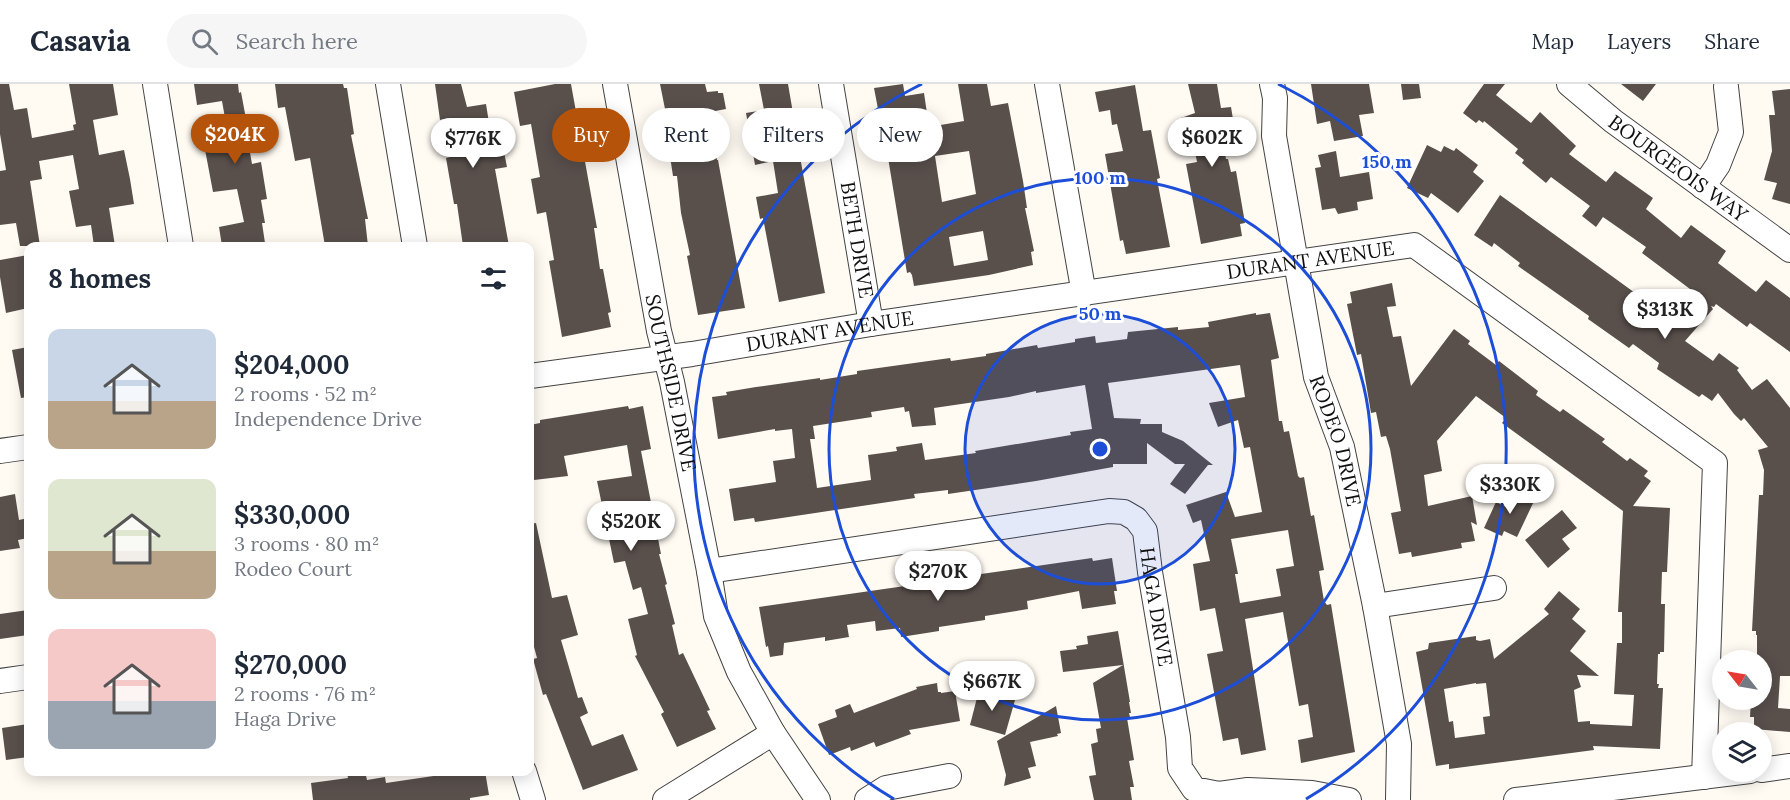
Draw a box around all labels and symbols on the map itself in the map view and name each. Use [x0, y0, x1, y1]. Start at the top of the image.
street label: BOURGEOIS WAY [1604, 109, 1753, 227]
pin: $204K [193, 114, 277, 165]
pin: $602K [1170, 117, 1254, 168]
pin: $776K [431, 118, 515, 169]
text: 150 m [1362, 150, 1412, 173]
text: 100 m [1074, 166, 1126, 189]
street label: BETH DRIVE [835, 180, 879, 300]
street label: DURANT AVENUE [1225, 235, 1396, 284]
pin: $313K [1623, 289, 1707, 340]
street label: SOUTHSIDE DRIVE [641, 292, 702, 473]
text: 50 m [1079, 302, 1122, 325]
street label: DURANT AVENUE [744, 305, 915, 357]
street label: RODEO DRIVE [1304, 372, 1367, 509]
centre of rings [1090, 439, 1110, 459]
pin: $330K [1468, 464, 1552, 515]
pin: $520K [589, 501, 673, 552]
street label: HAGA DRIVE [1135, 546, 1179, 668]
pin: $270K [896, 551, 980, 602]
north arrow [1712, 650, 1772, 710]
pin: $667K [950, 661, 1034, 712]

